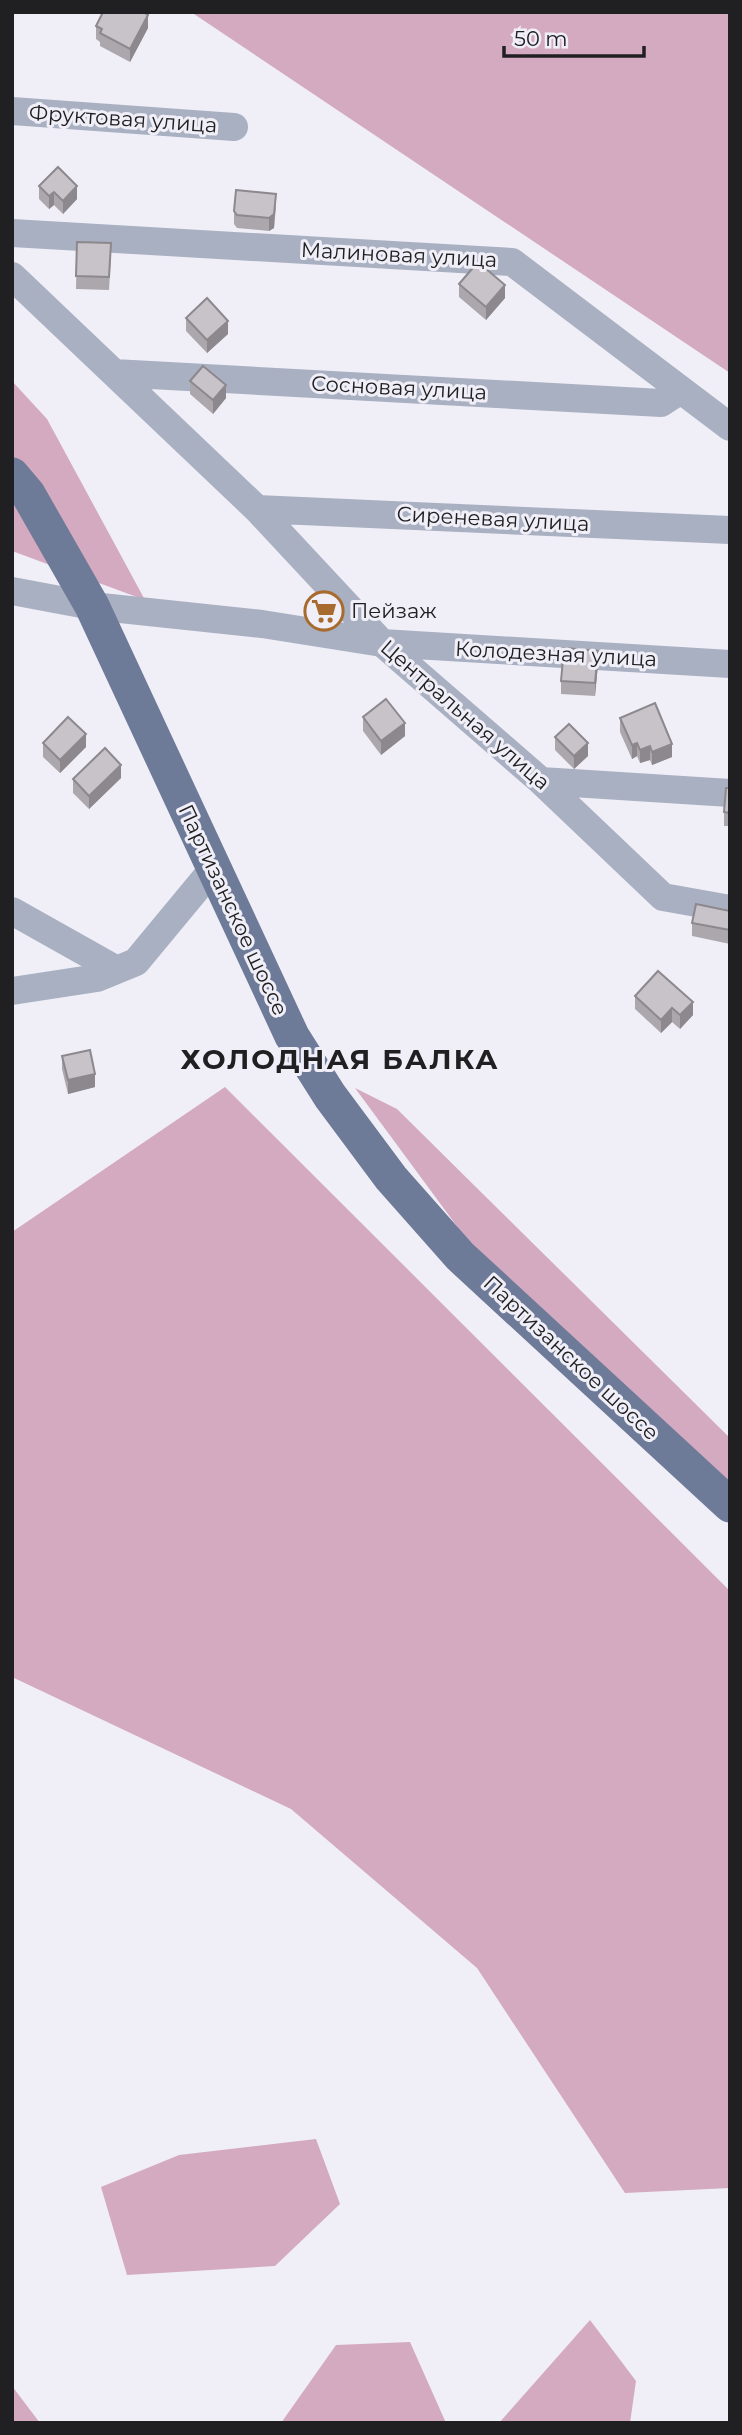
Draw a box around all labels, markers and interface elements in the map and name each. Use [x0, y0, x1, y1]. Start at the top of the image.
scale bar [504, 14, 644, 58]
text: 50 m [514, 26, 568, 51]
street label: Фруктовая улица [28, 99, 218, 138]
street label: Малиновая улица [300, 237, 498, 272]
street label: Сосновая улица [310, 370, 488, 405]
street label: Сиреневая улица [396, 501, 590, 536]
supermarket icon: Пейзаж [303, 590, 345, 632]
place label: Пейзаж [351, 598, 437, 623]
street label: Центральная улица [376, 634, 555, 795]
street label: Колодезная улица [454, 636, 658, 671]
street label: Партизанское шоссе [173, 800, 293, 1019]
district label: ХОЛОДНАЯ БАЛКА [180, 1042, 500, 1076]
street label: Партизанское шоссе [479, 1270, 664, 1445]

